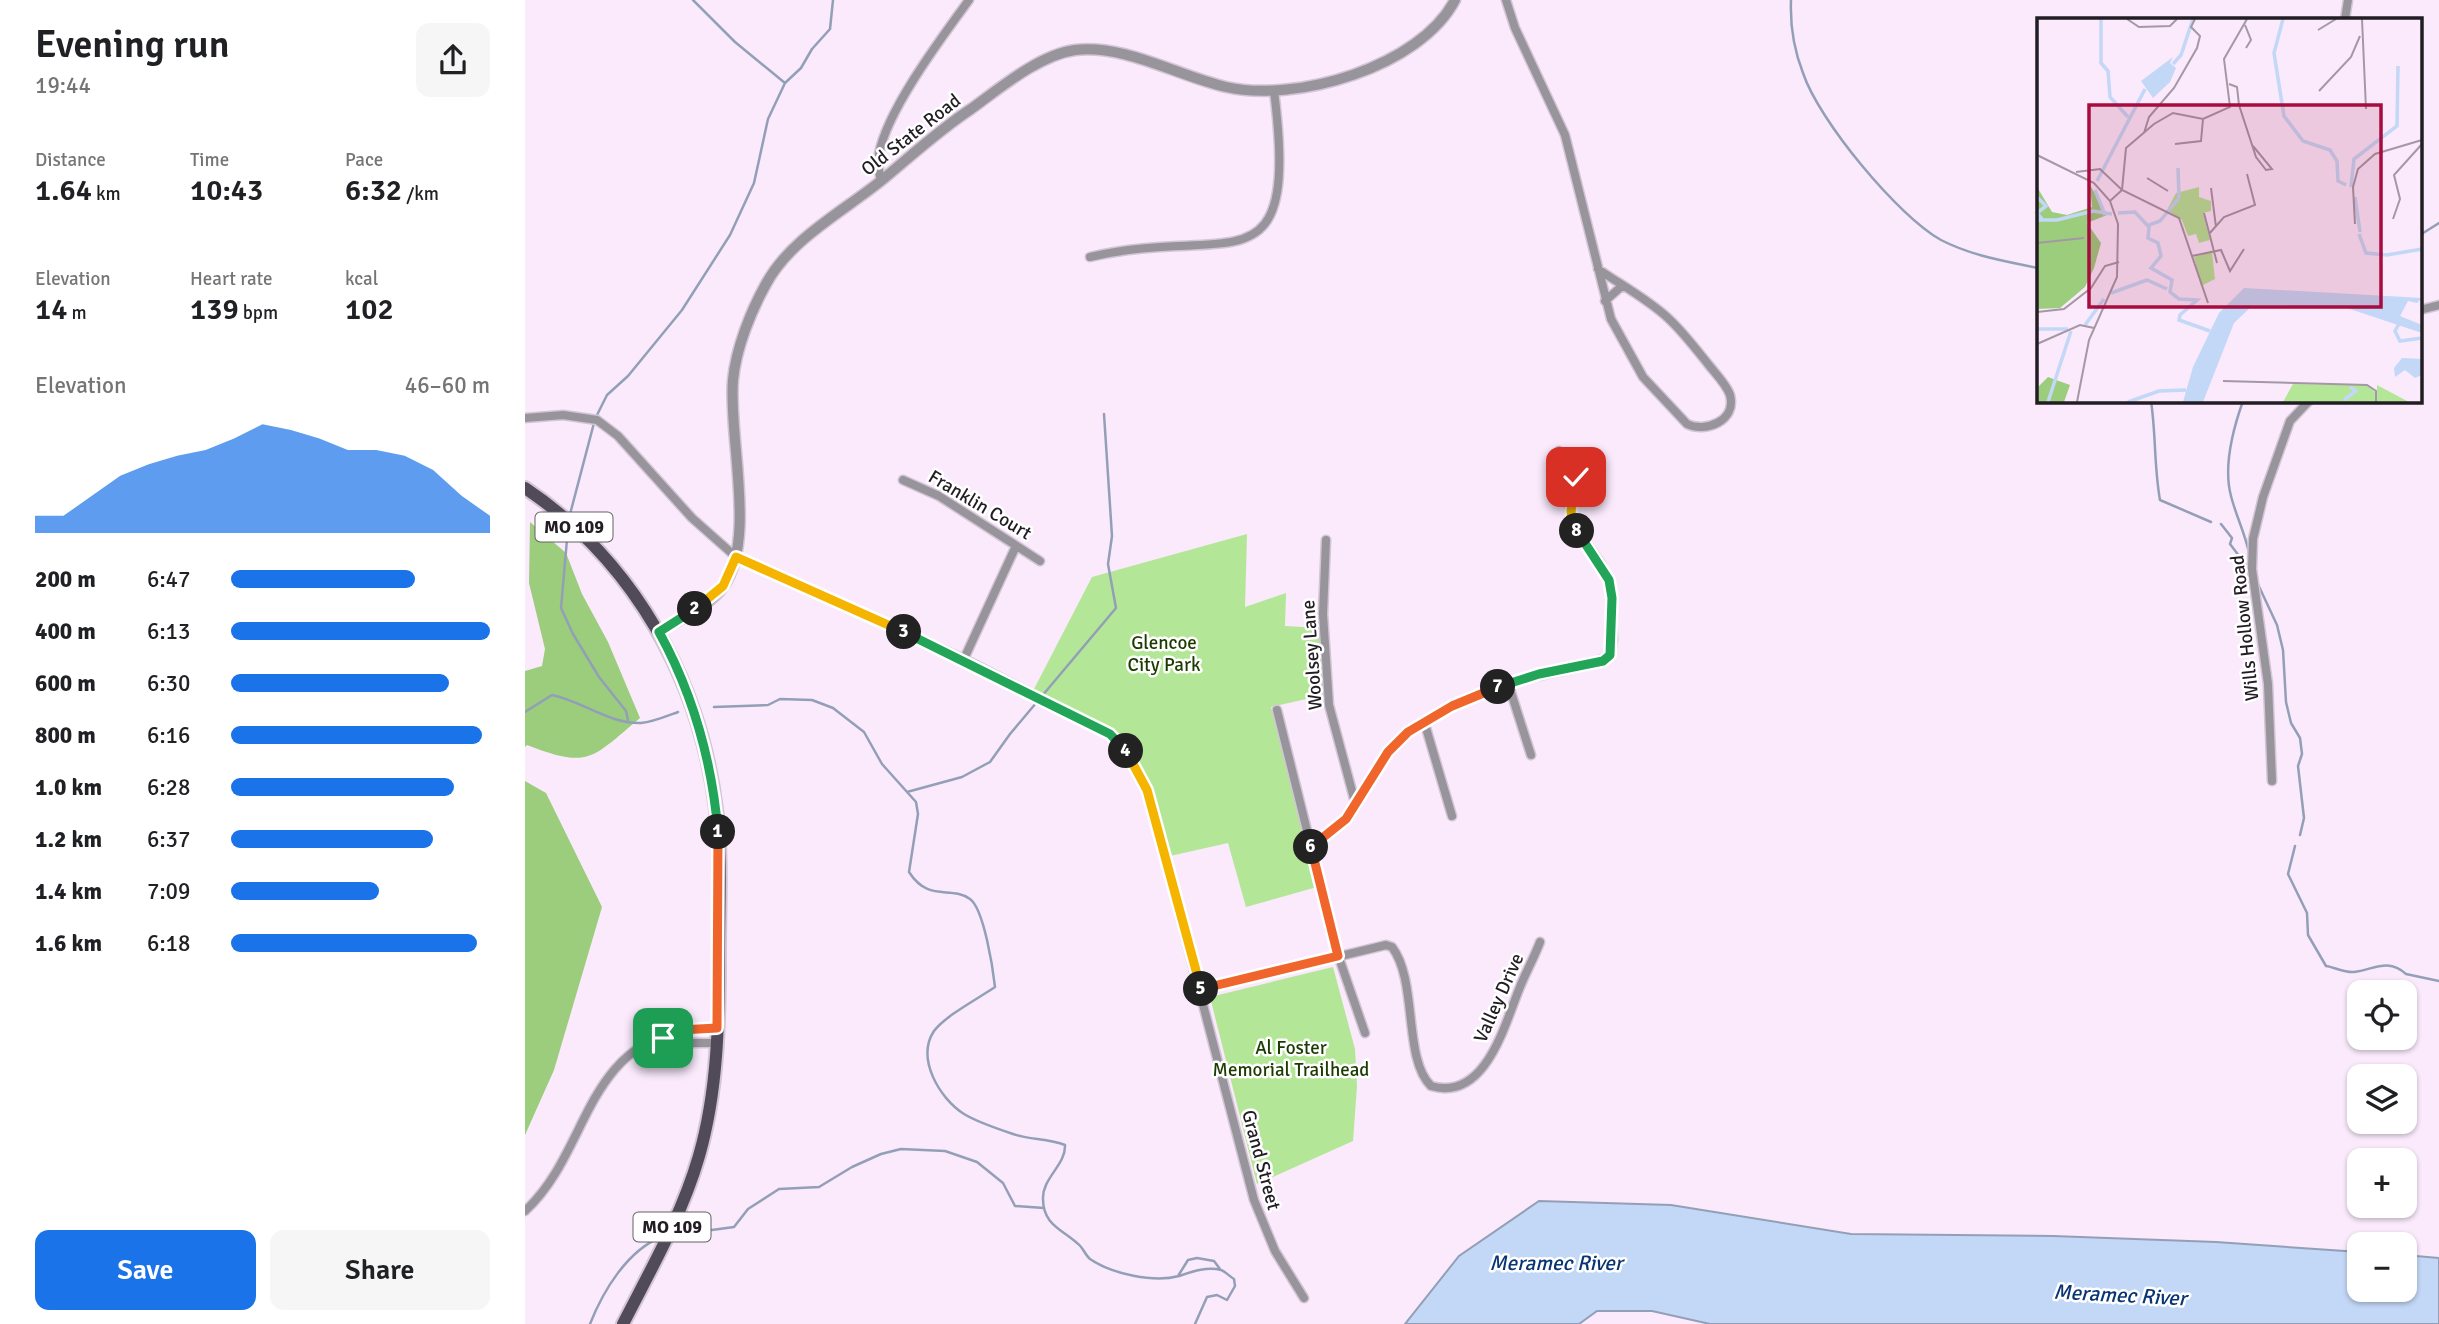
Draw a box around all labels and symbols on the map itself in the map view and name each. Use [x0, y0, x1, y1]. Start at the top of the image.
inset map [2037, 18, 2421, 402]
street label: Old State Road [856, 89, 966, 181]
pin [1546, 447, 1606, 507]
street label: Franklin Court [924, 465, 1036, 545]
road number: MO 109 [535, 512, 613, 542]
pin: 8 [1559, 514, 1595, 548]
street label: Wills Hollow Road [2225, 554, 2265, 702]
pin: 2 [677, 592, 713, 626]
street label: Woolsey Lane [1296, 599, 1328, 711]
pin: 3 [887, 614, 921, 650]
park label: Glencoe City Park [1128, 631, 1201, 677]
pin: 7 [1481, 670, 1515, 704]
pin: 4 [1109, 734, 1143, 768]
pin: 1 [701, 814, 735, 850]
pin: 6 [1293, 830, 1329, 864]
street label: Valley Drive [1469, 950, 1529, 1046]
pin: 5 [1183, 972, 1219, 1006]
pin [633, 1008, 693, 1068]
park label: Al Foster Memorial Trailhead [1213, 1036, 1369, 1082]
street label: Grand Street [1236, 1107, 1286, 1213]
road number: MO 109 [633, 1212, 711, 1242]
water label: Meramec River [1489, 1250, 1626, 1276]
water label: Meramec River [2053, 1279, 2190, 1312]

